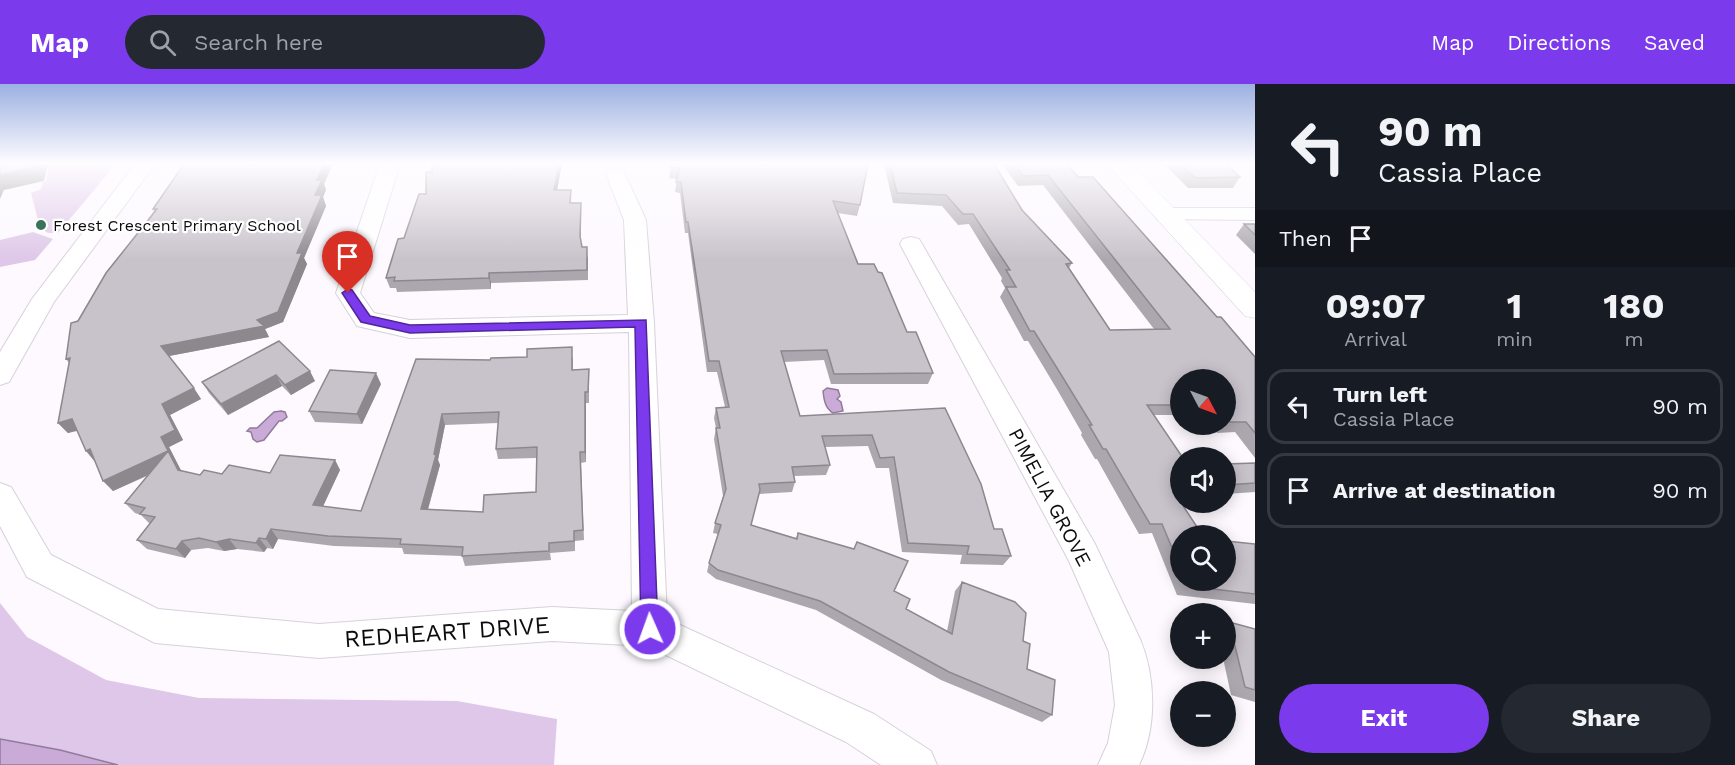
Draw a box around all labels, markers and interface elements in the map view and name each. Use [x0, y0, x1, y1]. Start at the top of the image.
search box [125, 15, 545, 69]
text: Map [30, 26, 89, 59]
icon: search [146, 26, 179, 59]
text: Search here [194, 30, 323, 55]
text: Map [1431, 30, 1474, 55]
text: Directions [1507, 30, 1611, 55]
text: Saved [1644, 30, 1705, 55]
text: 90 m [1378, 107, 1482, 156]
icon: left [1279, 108, 1357, 186]
text: Cassia Place [1378, 157, 1542, 189]
place label: Forest Crescent Primary School [53, 216, 301, 235]
marker: Forest Crescent Primary School [34, 218, 48, 232]
icon: arrive [1344, 222, 1377, 255]
text: Then [1279, 226, 1332, 251]
pin [322, 231, 373, 293]
icon: arrive [331, 240, 364, 273]
text: 09:07 [1325, 285, 1426, 327]
text: 1 [1507, 285, 1522, 327]
text: 180 [1603, 285, 1665, 327]
text: Arrival [1344, 327, 1407, 351]
text: min [1496, 327, 1533, 351]
text: m [1624, 327, 1643, 351]
north arrow [1170, 369, 1236, 435]
map controls [1170, 369, 1236, 747]
text: Turn left [1333, 382, 1427, 407]
icon: left [1282, 390, 1315, 423]
text: 90 m [1652, 394, 1708, 419]
text: Cassia Place [1333, 407, 1455, 431]
street label: PIMELIA GROVE [1003, 424, 1097, 570]
button: sound [1170, 447, 1236, 513]
icon: arrive [1282, 474, 1315, 507]
text: Arrive at destination [1333, 478, 1556, 503]
text: 90 m [1652, 478, 1708, 503]
button: search [1170, 525, 1236, 591]
position arrow [618, 597, 682, 661]
button: + [1170, 603, 1236, 669]
street label: REDHEART DRIVE [343, 611, 551, 653]
button: − [1170, 681, 1236, 747]
button: Exit [1279, 684, 1489, 753]
button: Share [1501, 684, 1711, 753]

